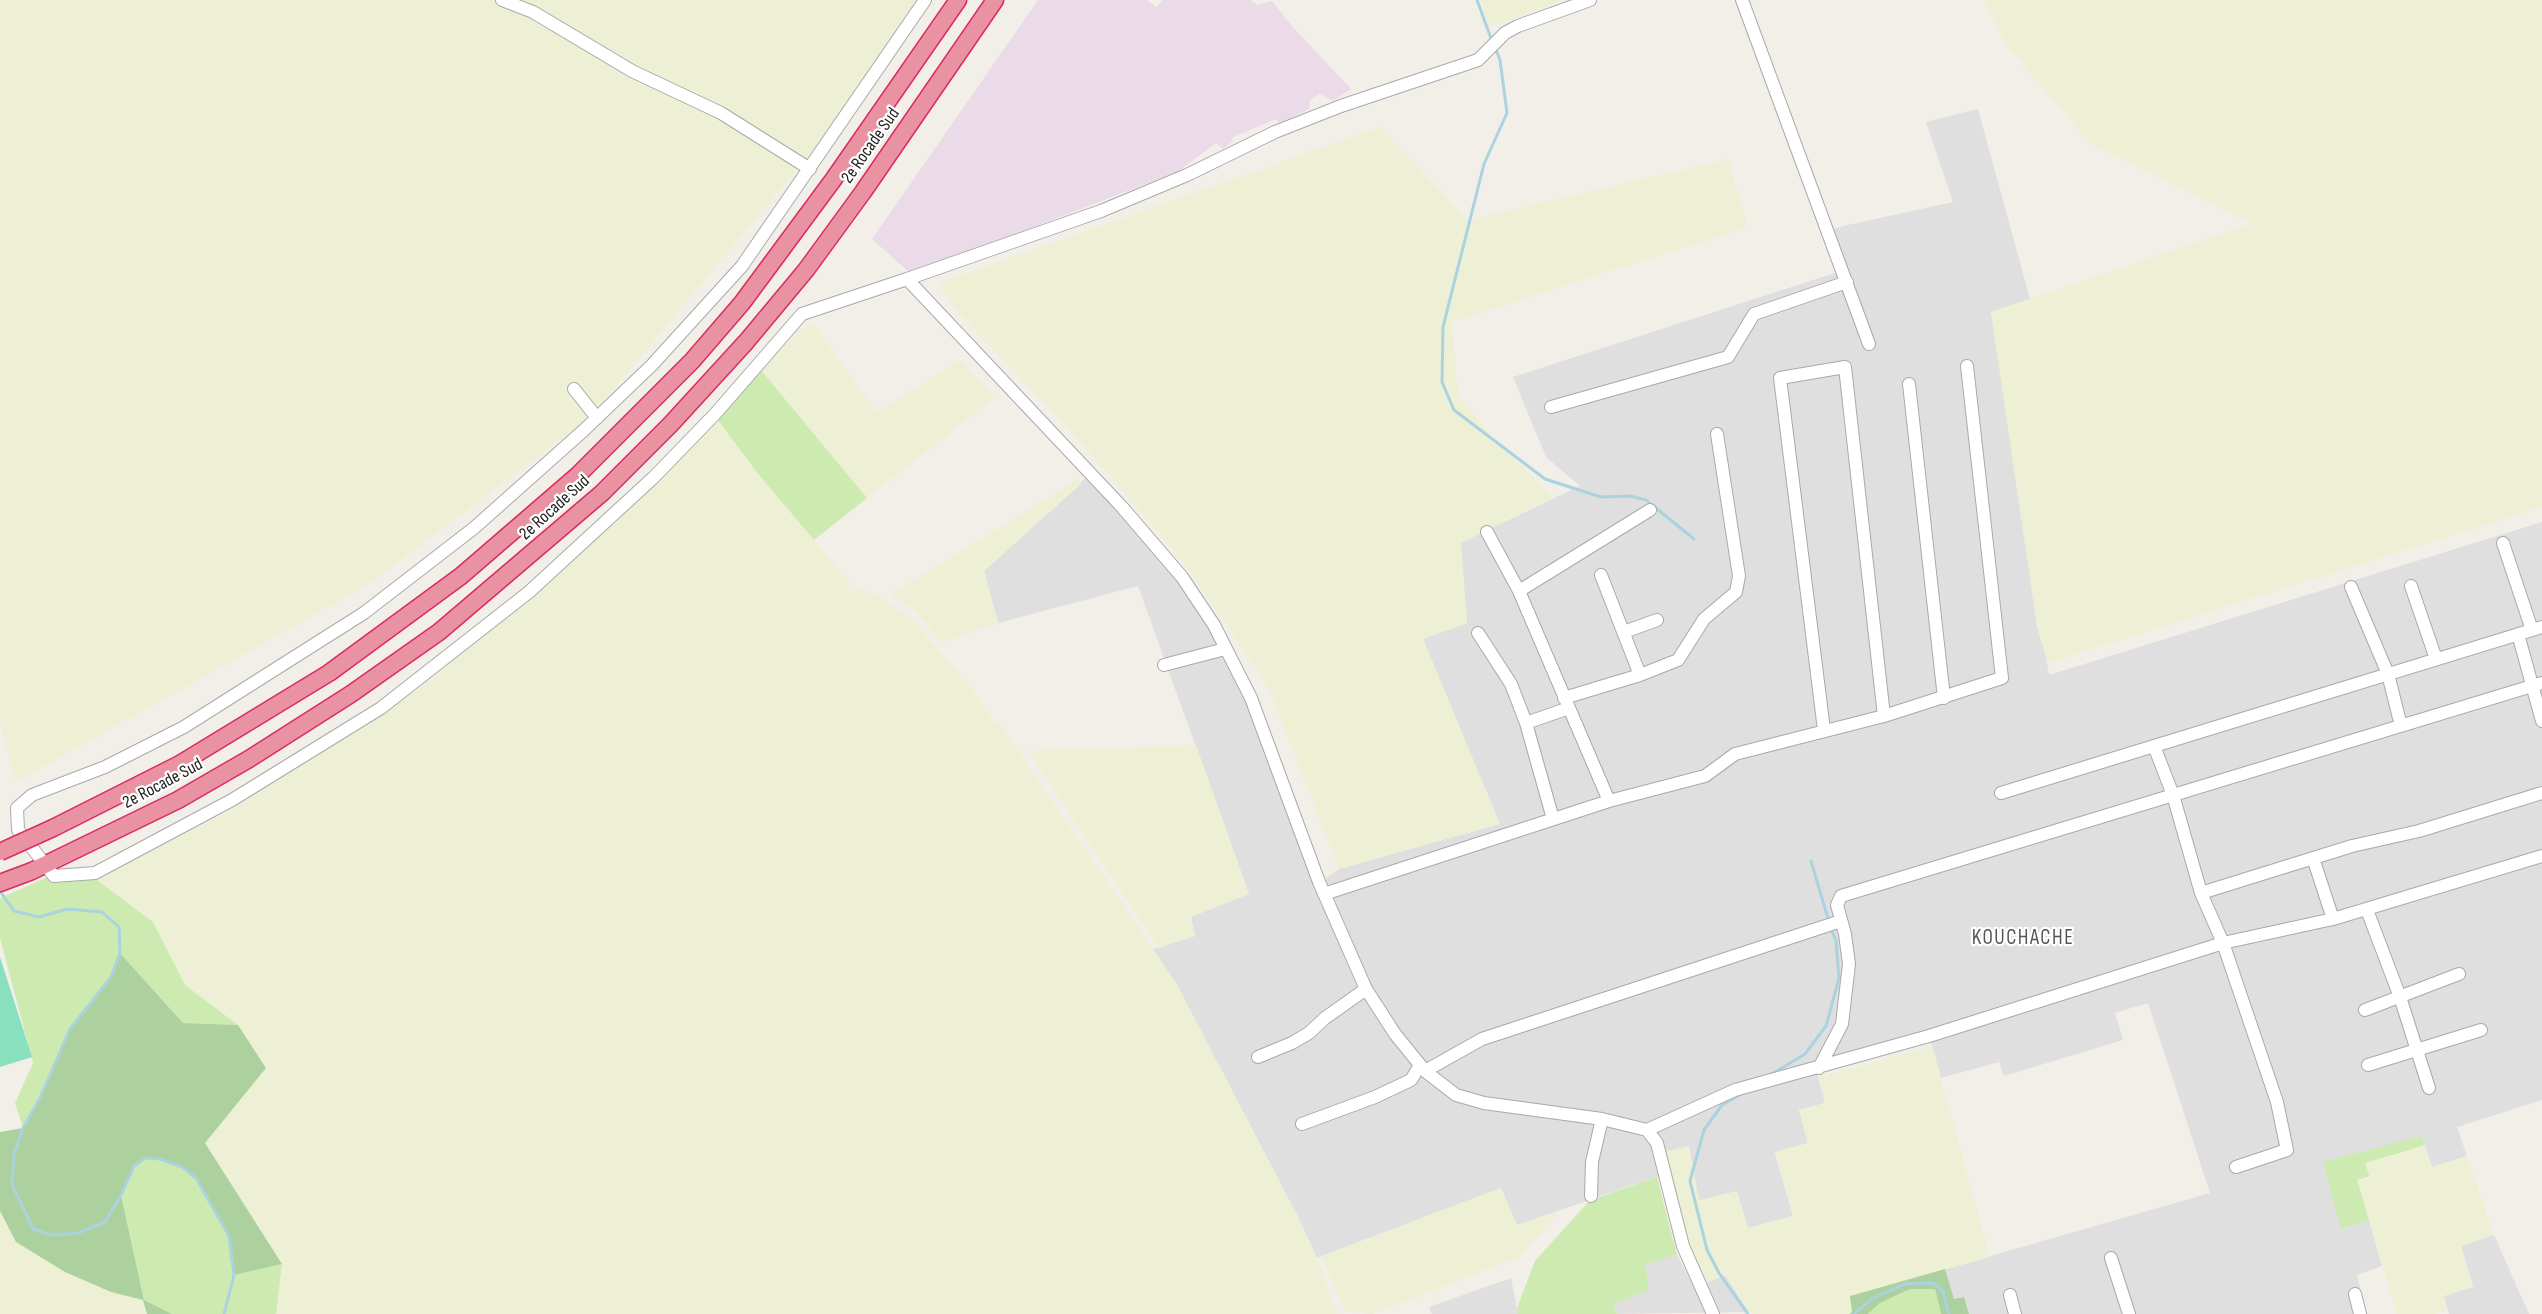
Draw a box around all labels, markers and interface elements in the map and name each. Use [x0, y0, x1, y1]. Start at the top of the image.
street label: 2e Rocade Sud [837, 104, 905, 188]
street label: 2e Rocade Sud [515, 471, 595, 545]
street label: 2e Rocade Sud [119, 754, 207, 814]
district label: KOUCHACHE [1972, 926, 2074, 952]

